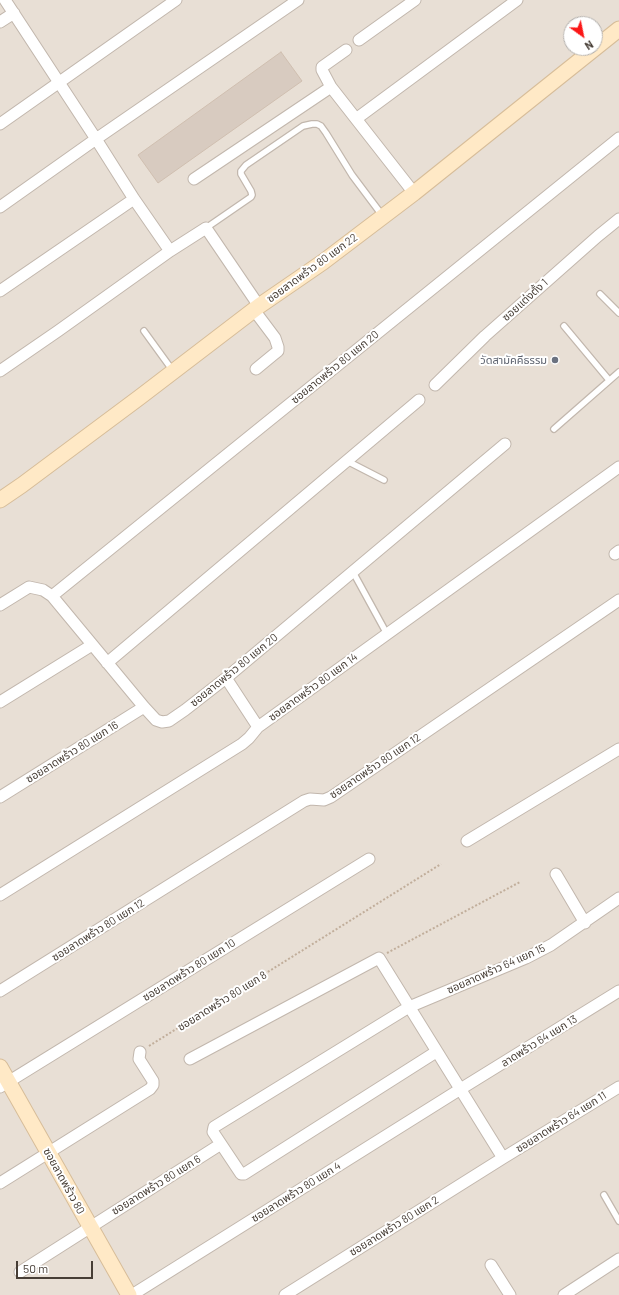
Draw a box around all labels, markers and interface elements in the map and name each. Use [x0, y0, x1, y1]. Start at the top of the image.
north arrow [563, 16, 603, 56]
text: N [583, 38, 596, 53]
street label: ซอยลาดพร้าว 80 แยก 22 [264, 231, 360, 305]
street label: ซอยแต่งตั้ง 1 [499, 276, 551, 324]
street label: ซอยลาดพร้าว 80 แยก 20 [288, 328, 382, 406]
place label: วัดสามัคคีธรรม [480, 353, 547, 367]
marker: วัดสามัคคีธรรม [550, 355, 560, 365]
street label: ซอยลาดพร้าว 80 แยก 20 [187, 631, 281, 709]
street label: ซอยลาดพร้าว 80 แยก 14 [266, 650, 360, 724]
street label: ซอยลาดพร้าว 80 แยก 16 [23, 718, 121, 786]
street label: ซอยลาดพร้าว 80 แยก 12 [327, 731, 423, 801]
street label: ซอยลาดพร้าว 80 แยก 12 [49, 896, 147, 964]
street label: ซอยลาดพร้าว 80 แยก 10 [140, 936, 238, 1004]
street label: ซอยลาดพร้าว 64 แยก 15 [445, 941, 547, 997]
street label: ซอยลาดพร้าว 80 แยก 8 [175, 968, 269, 1034]
street label: ลาดพร้าว 64 แยก 13 [498, 1012, 580, 1070]
street label: ซอยลาดพร้าว 64 แยก 11 [513, 1089, 609, 1155]
street label: ซอยลาดพร้าว 80 [40, 1146, 88, 1216]
street label: ซอยลาดพร้าว 80 แยก 6 [109, 1152, 203, 1218]
street label: ซอยลาดพร้าว 80 แยก 4 [249, 1159, 343, 1225]
street label: ซอยลาดพร้าว 80 แยก 2 [347, 1193, 441, 1259]
scale bar [18, 1253, 95, 1279]
text: 50 m [23, 1261, 48, 1275]

